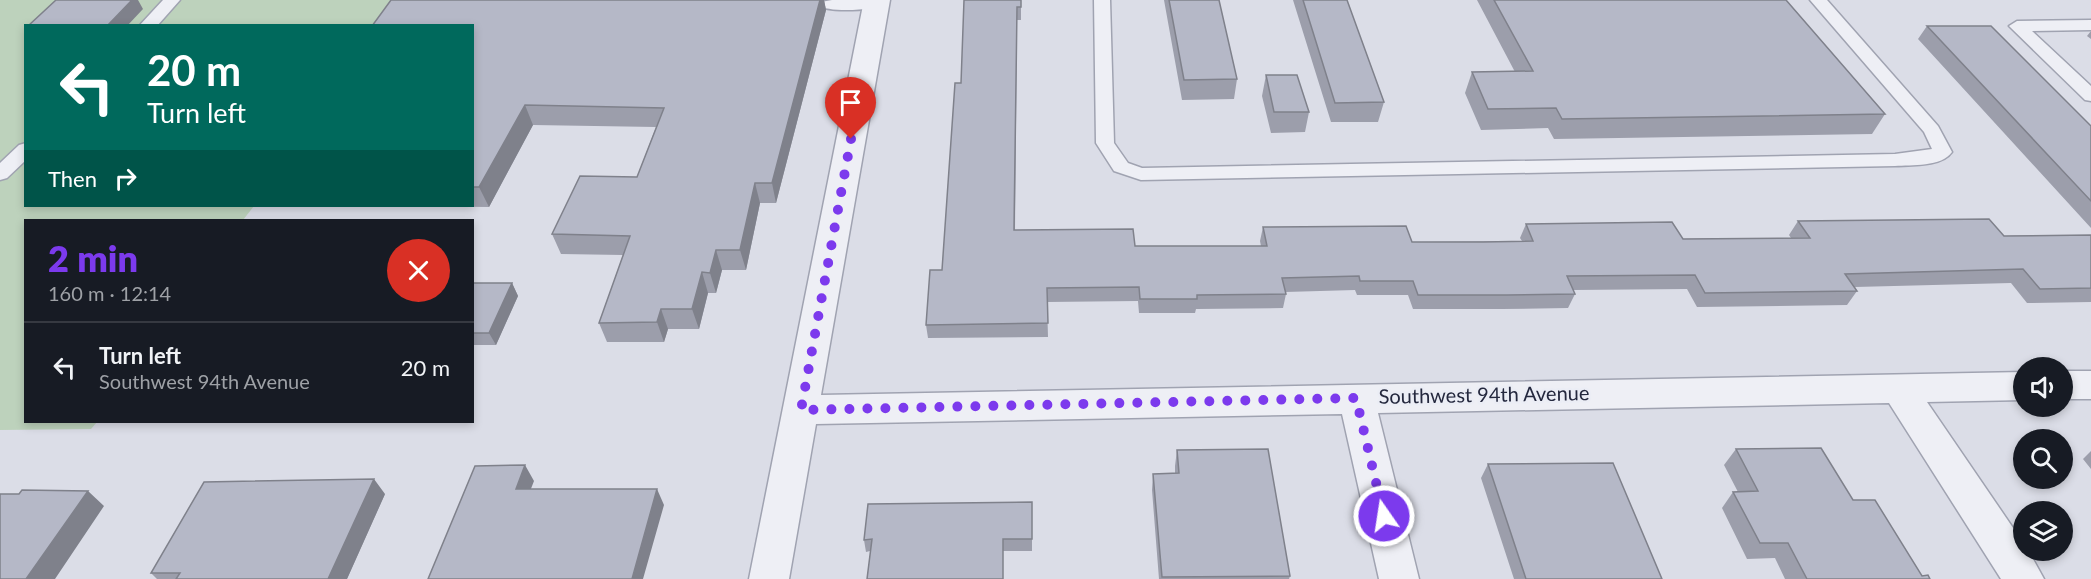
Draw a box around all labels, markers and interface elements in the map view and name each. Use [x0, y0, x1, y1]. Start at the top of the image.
text: 20 m [147, 45, 241, 95]
icon: left [48, 48, 126, 126]
pin [825, 77, 876, 139]
icon: arrive [834, 86, 867, 119]
text: Turn left [147, 96, 246, 129]
icon: right [109, 162, 142, 195]
text: Then [48, 165, 97, 192]
text: 2 min [48, 236, 138, 280]
button: close [387, 239, 450, 302]
text: 160 m · 12:14 [48, 281, 171, 305]
text: Turn left [99, 342, 181, 369]
icon: left [48, 351, 81, 384]
text: 20 m [401, 354, 450, 381]
map controls [2013, 357, 2073, 561]
button: sound [2013, 357, 2073, 417]
text: Southwest 94th Avenue [99, 369, 310, 393]
street label: Southwest 94th Avenue [1378, 380, 1590, 408]
button: search [2013, 429, 2073, 489]
position arrow [1352, 484, 1416, 548]
button: layers [2013, 501, 2073, 561]

